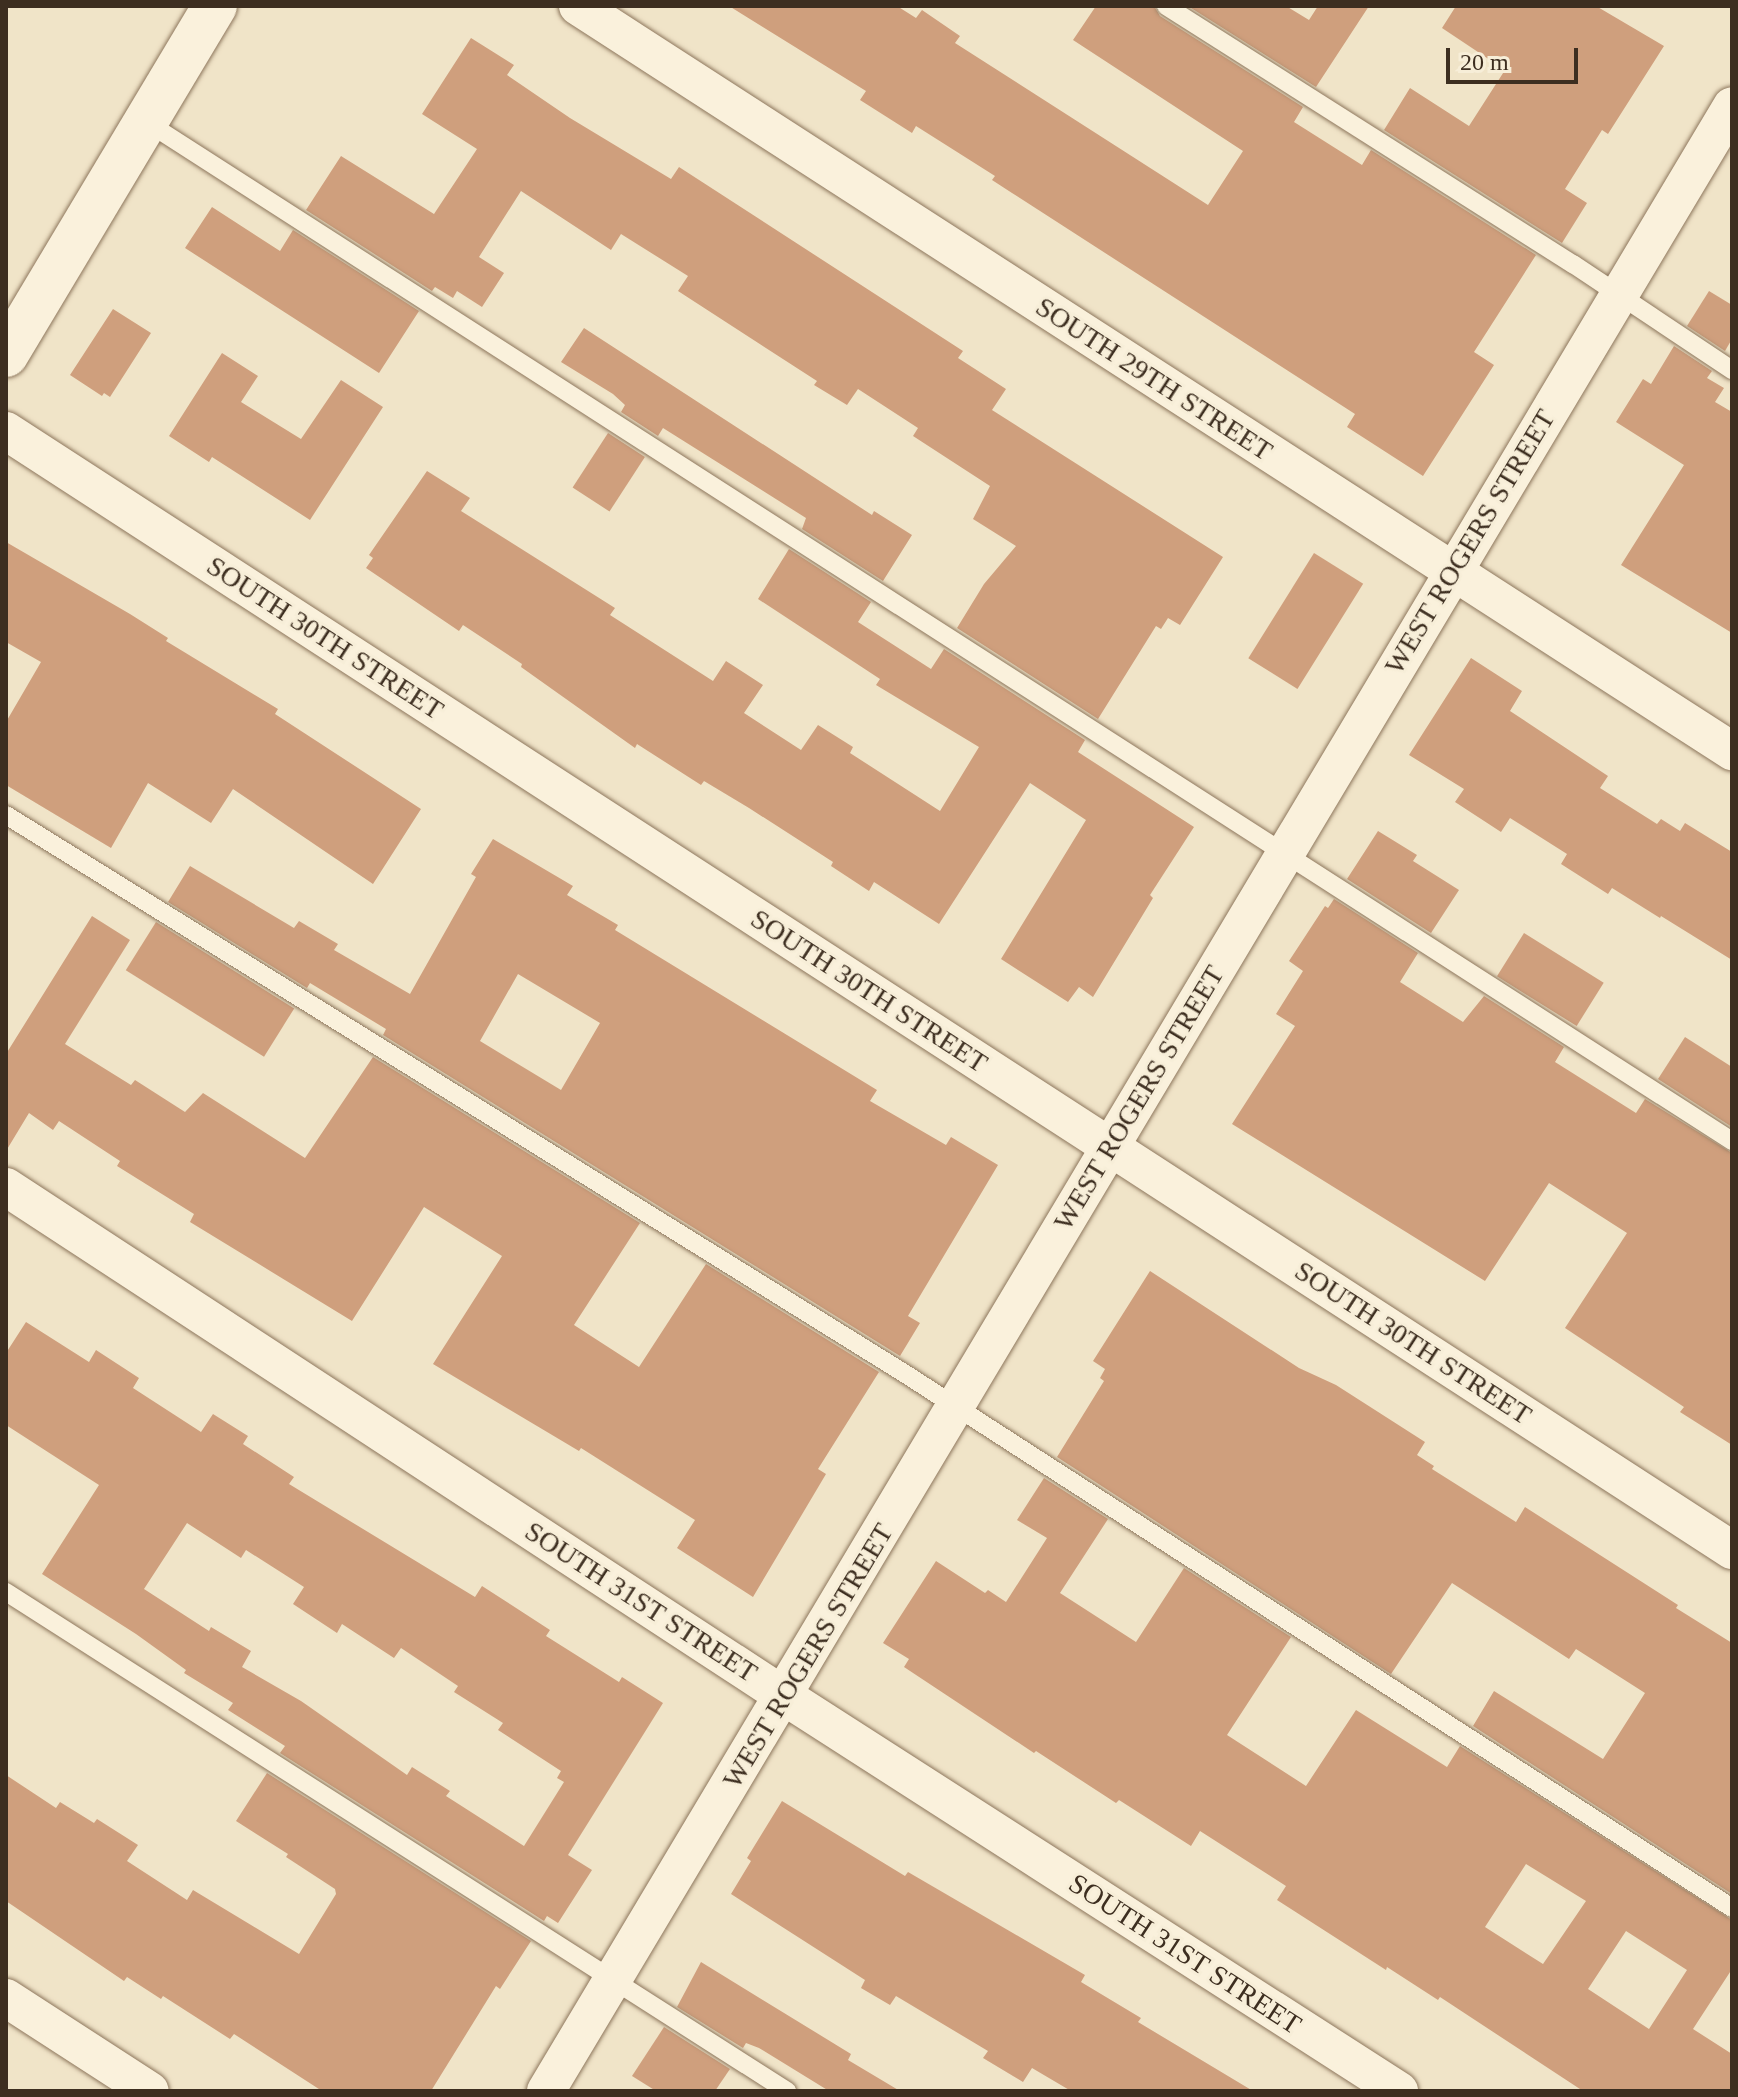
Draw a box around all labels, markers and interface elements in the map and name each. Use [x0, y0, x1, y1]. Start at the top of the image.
scale bar [1450, 32, 1582, 82]
text: 20 m [1460, 49, 1509, 75]
street label: SOUTH 29TH STREET [1029, 290, 1279, 468]
street label: WEST ROGERS STREET [1377, 403, 1563, 681]
street label: SOUTH 30TH STREET [200, 549, 450, 727]
street label: SOUTH 30TH STREET [744, 902, 994, 1080]
street label: WEST ROGERS STREET [1046, 959, 1232, 1237]
street label: SOUTH 30TH STREET [1288, 1254, 1538, 1432]
street label: SOUTH 31ST STREET [518, 1514, 764, 1690]
street label: WEST ROGERS STREET [715, 1517, 901, 1795]
street label: SOUTH 31ST STREET [1062, 1866, 1308, 2042]

